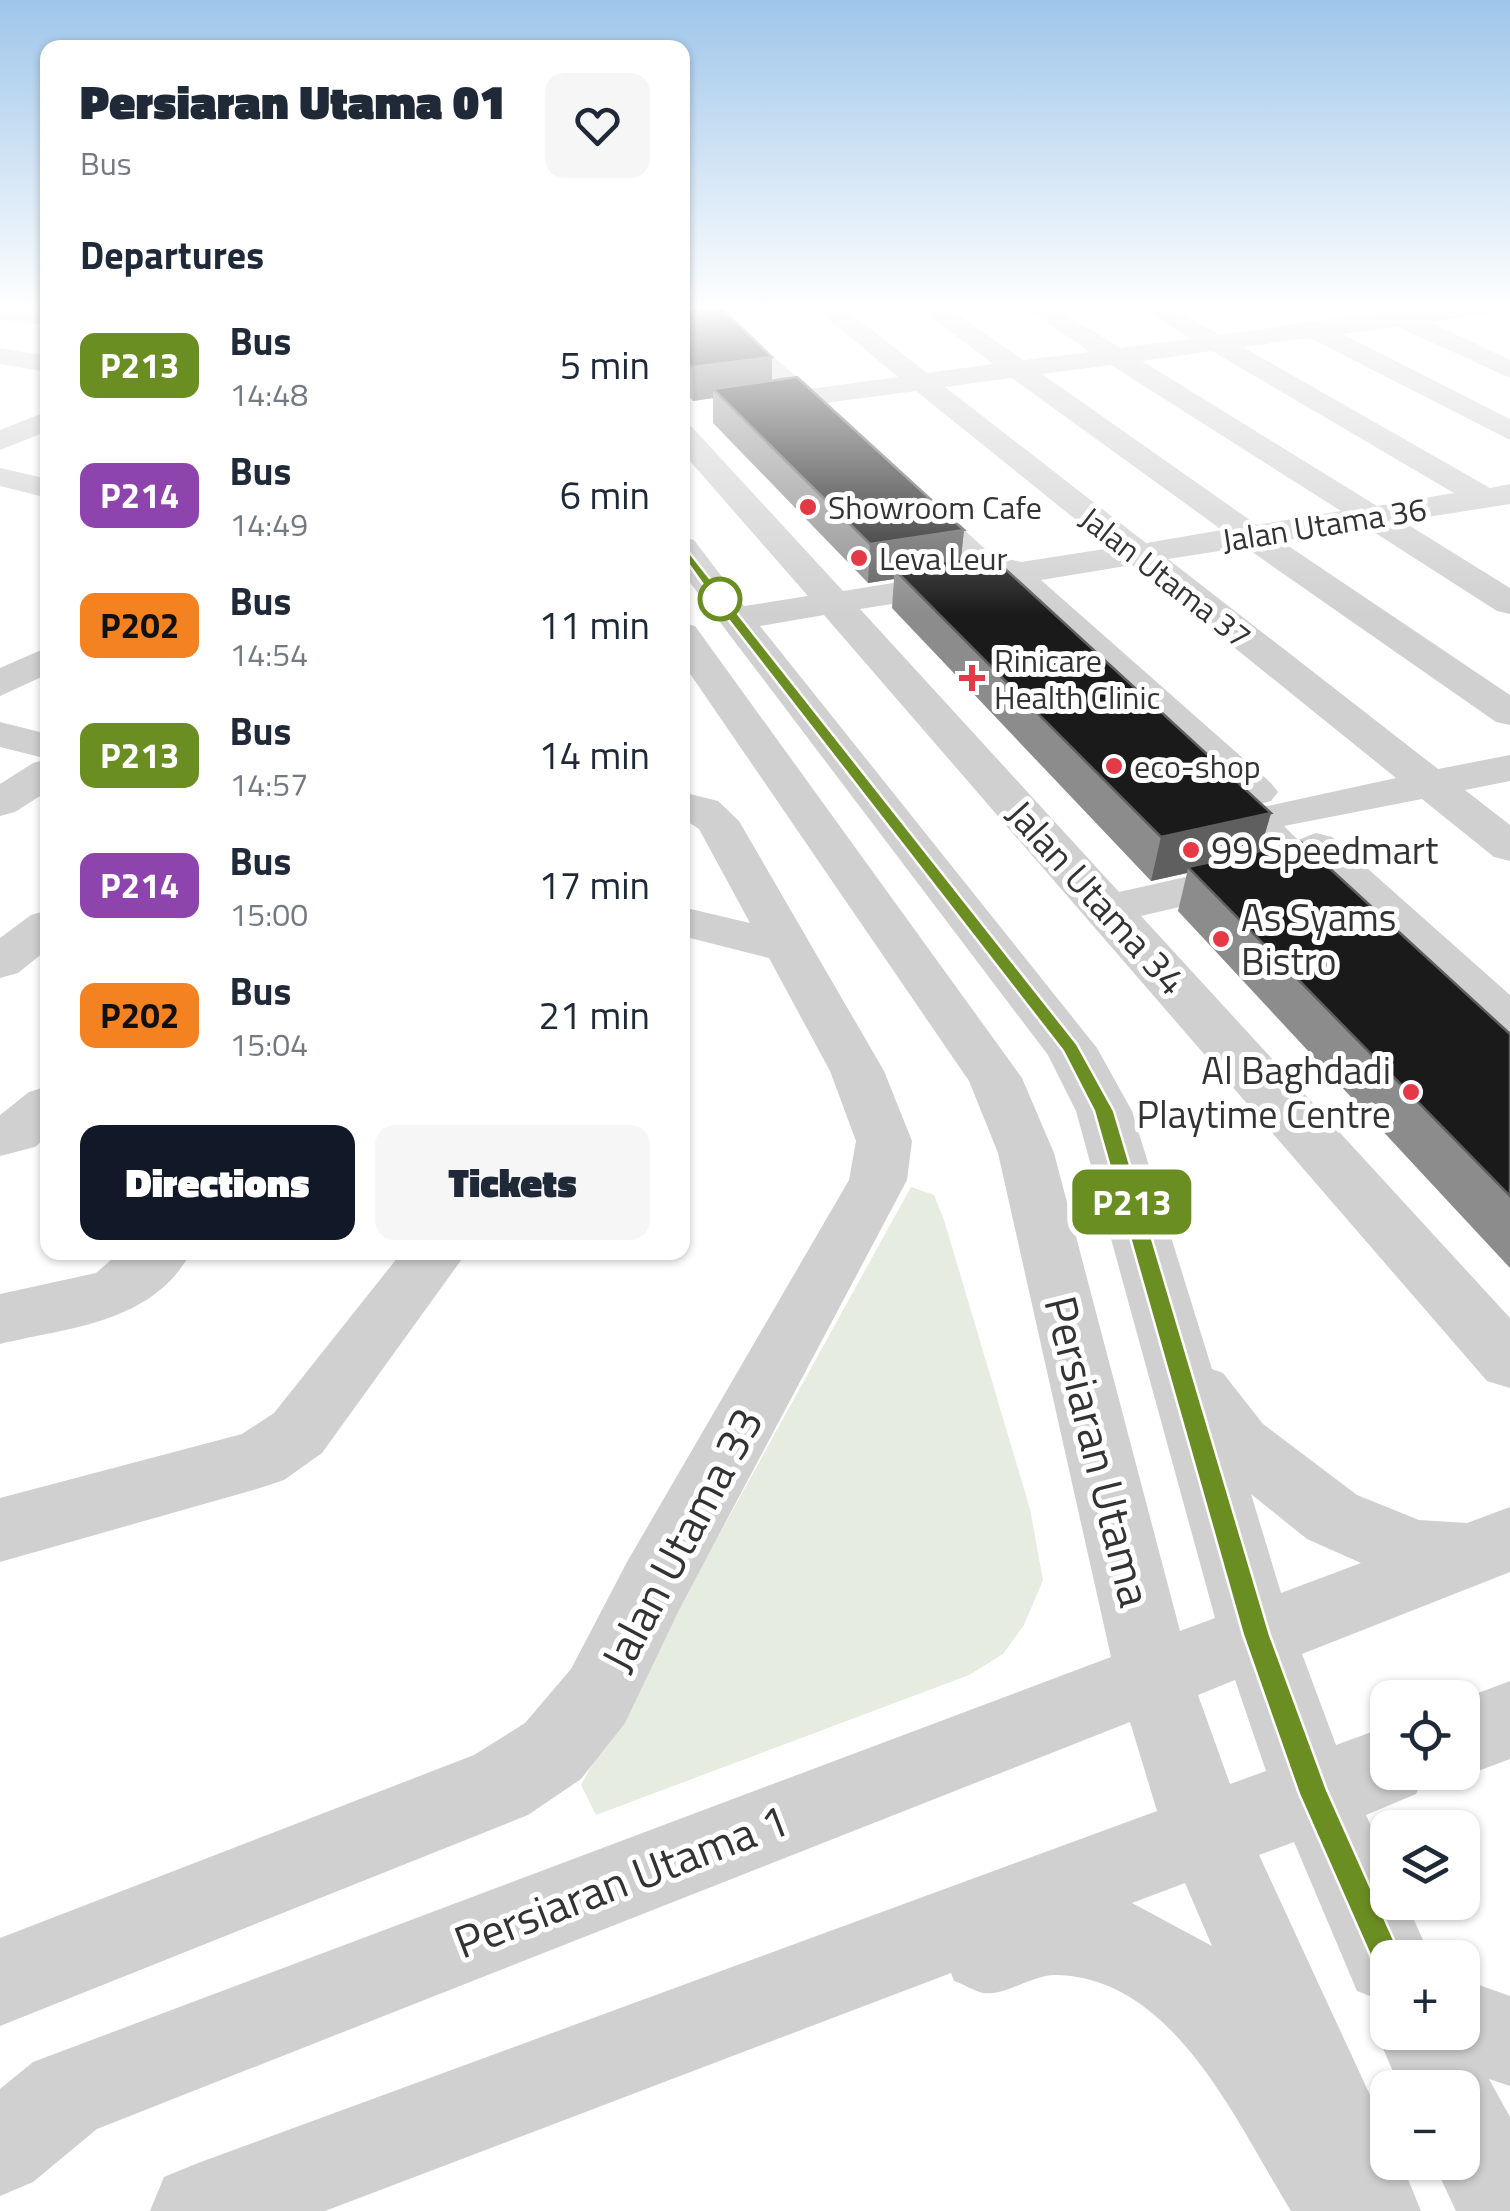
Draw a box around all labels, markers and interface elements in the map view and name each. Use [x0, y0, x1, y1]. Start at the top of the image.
text: Persiaran Utama 01 [80, 65, 506, 138]
button: heart [545, 73, 650, 178]
text: Bus [80, 139, 132, 187]
text: Departures [80, 226, 264, 284]
text: Bus [229, 312, 292, 370]
text: 5 min [560, 336, 650, 394]
text: P213 [100, 338, 179, 392]
text: 14:48 [229, 370, 308, 418]
text: Bus [229, 442, 292, 500]
text: 6 min [560, 466, 650, 524]
text: P214 [100, 468, 179, 522]
place label: Showroom Cafe [828, 483, 1042, 531]
street label: Jalan Utama 36 [1218, 484, 1430, 564]
street label: Jalan Utama 37 [1070, 495, 1262, 659]
marker: Showroom Cafe [797, 496, 819, 518]
text: 14:49 [229, 500, 308, 548]
place label: Leva Leur [879, 534, 1008, 582]
marker: Leva Leur [848, 547, 870, 569]
text: Bus [229, 572, 292, 630]
unlabelled marker [699, 578, 741, 620]
text: 11 min [539, 596, 650, 654]
text: P202 [100, 598, 179, 652]
text: 14:54 [229, 630, 308, 678]
place label: Rinicare Health Clinic [994, 636, 1160, 721]
marker: Rinicare Health Clinic [959, 665, 985, 691]
text: Bus [229, 702, 292, 760]
text: 14 min [539, 726, 650, 784]
text: P213 [100, 728, 179, 782]
place label: eco-shop [1134, 742, 1261, 790]
marker: eco-shop [1103, 755, 1125, 777]
text: 14:57 [229, 760, 308, 808]
street label: Jalan Utama 34 [993, 786, 1201, 1008]
place label: 99 Speedmart [1211, 821, 1438, 879]
text: Bus [229, 832, 292, 890]
marker: 99 Speedmart [1180, 839, 1202, 861]
text: 17 min [539, 856, 650, 914]
text: P214 [100, 858, 179, 912]
place label: As Syams Bistro [1241, 888, 1396, 990]
text: 15:00 [229, 890, 308, 938]
marker: As Syams Bistro [1210, 928, 1232, 950]
text: Bus [229, 962, 292, 1020]
text: 21 min [539, 986, 650, 1044]
text: P202 [100, 988, 179, 1042]
text: 15:04 [229, 1020, 308, 1068]
place label: Al Baghdadi Playtime Centre [1136, 1041, 1391, 1143]
marker: Al Baghdadi Playtime Centre [1400, 1081, 1422, 1103]
button: Directions [80, 1125, 355, 1240]
button: Tickets [375, 1125, 650, 1240]
line badge: P213 [1062, 1170, 1202, 1234]
text: P213 [1092, 1175, 1172, 1229]
street label: Persiaran Utama [1028, 1289, 1170, 1613]
street label: Jalan Utama 33 [583, 1395, 779, 1683]
map controls [1370, 1680, 1480, 2180]
button: locate [1370, 1680, 1480, 1790]
street label: Persiaran Utama 1 [444, 1785, 798, 1975]
button: layers [1370, 1810, 1480, 1920]
button: + [1370, 1940, 1480, 2050]
button: − [1370, 2070, 1480, 2180]

